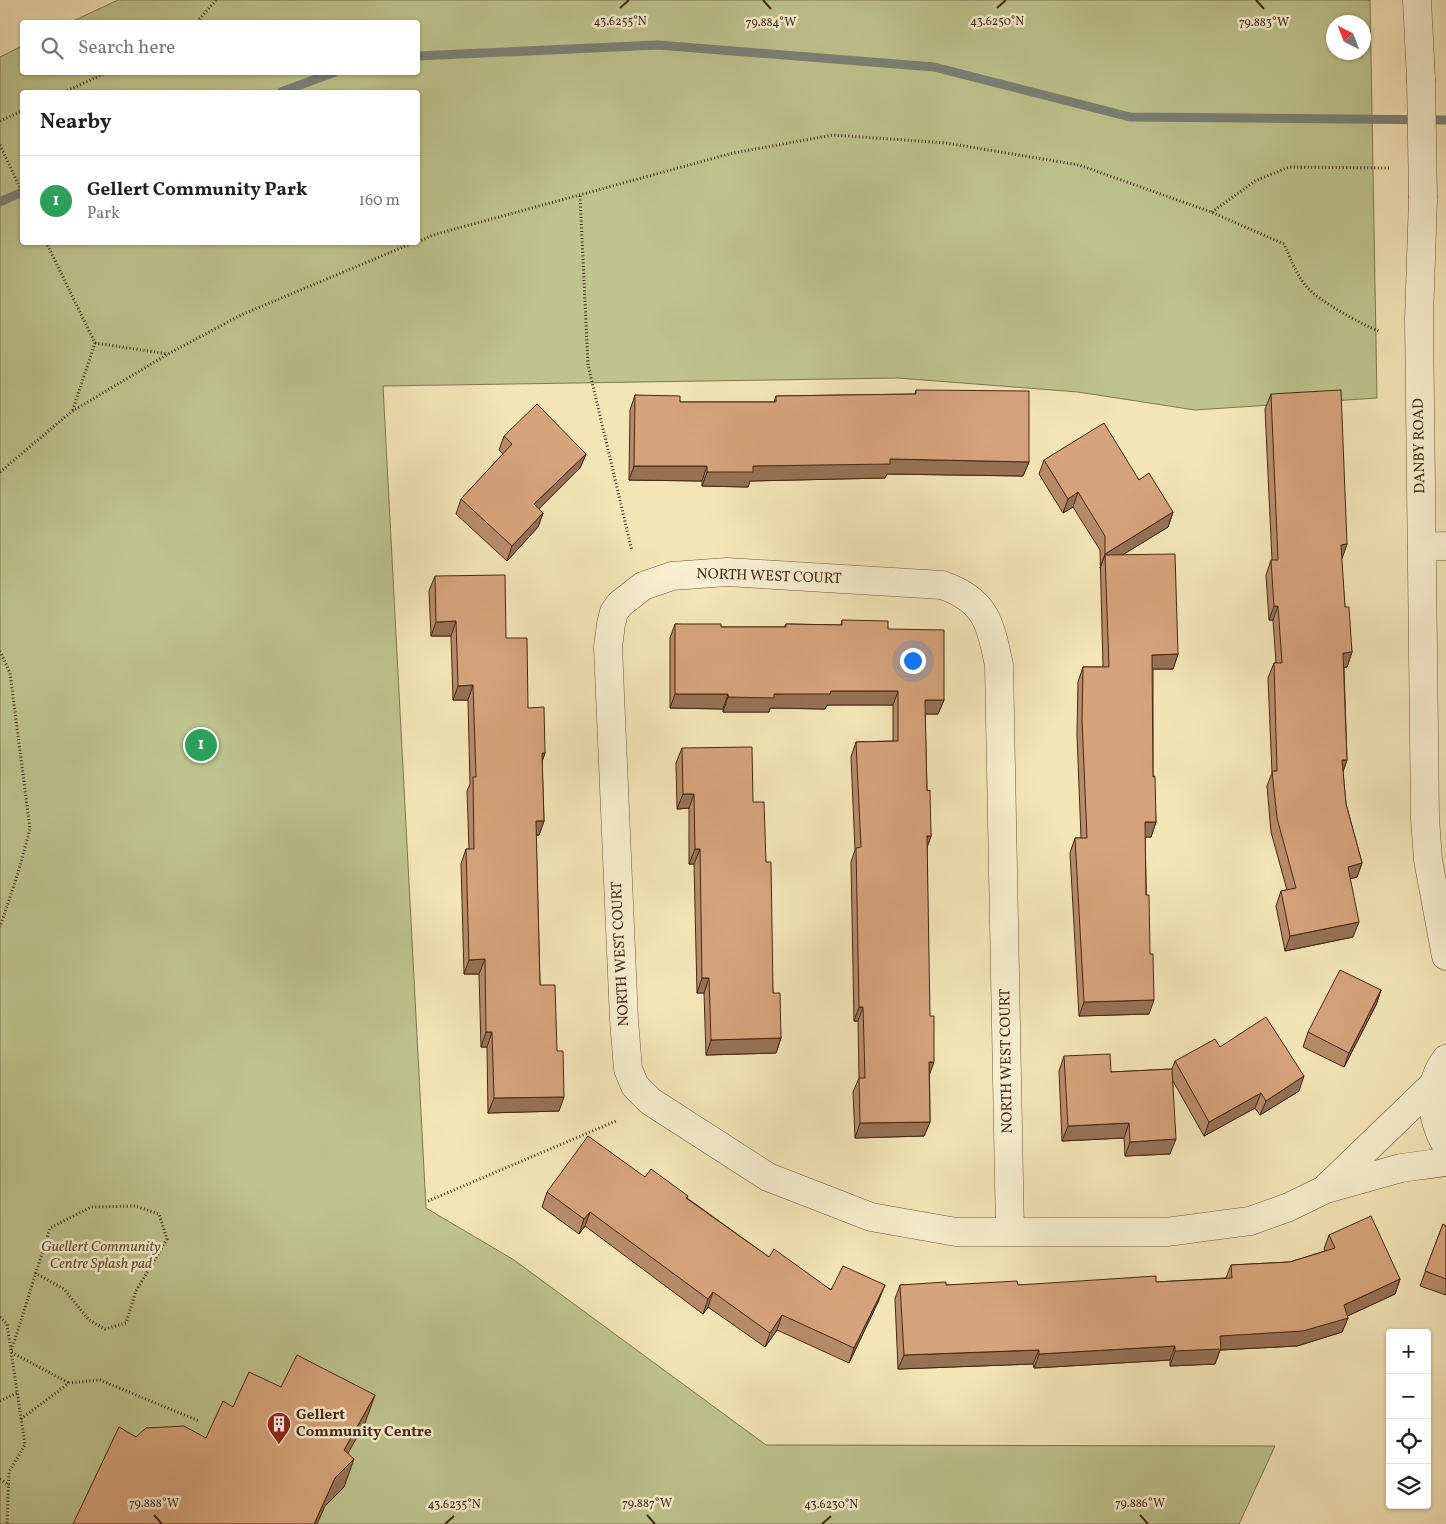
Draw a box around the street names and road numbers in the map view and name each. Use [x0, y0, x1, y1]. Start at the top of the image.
street label: DANBY ROAD [1409, 398, 1431, 494]
street label: NORTH WEST COURT [696, 564, 842, 590]
street label: NORTH WEST COURT [607, 881, 635, 1027]
street label: NORTH WEST COURT [995, 988, 1019, 1134]

